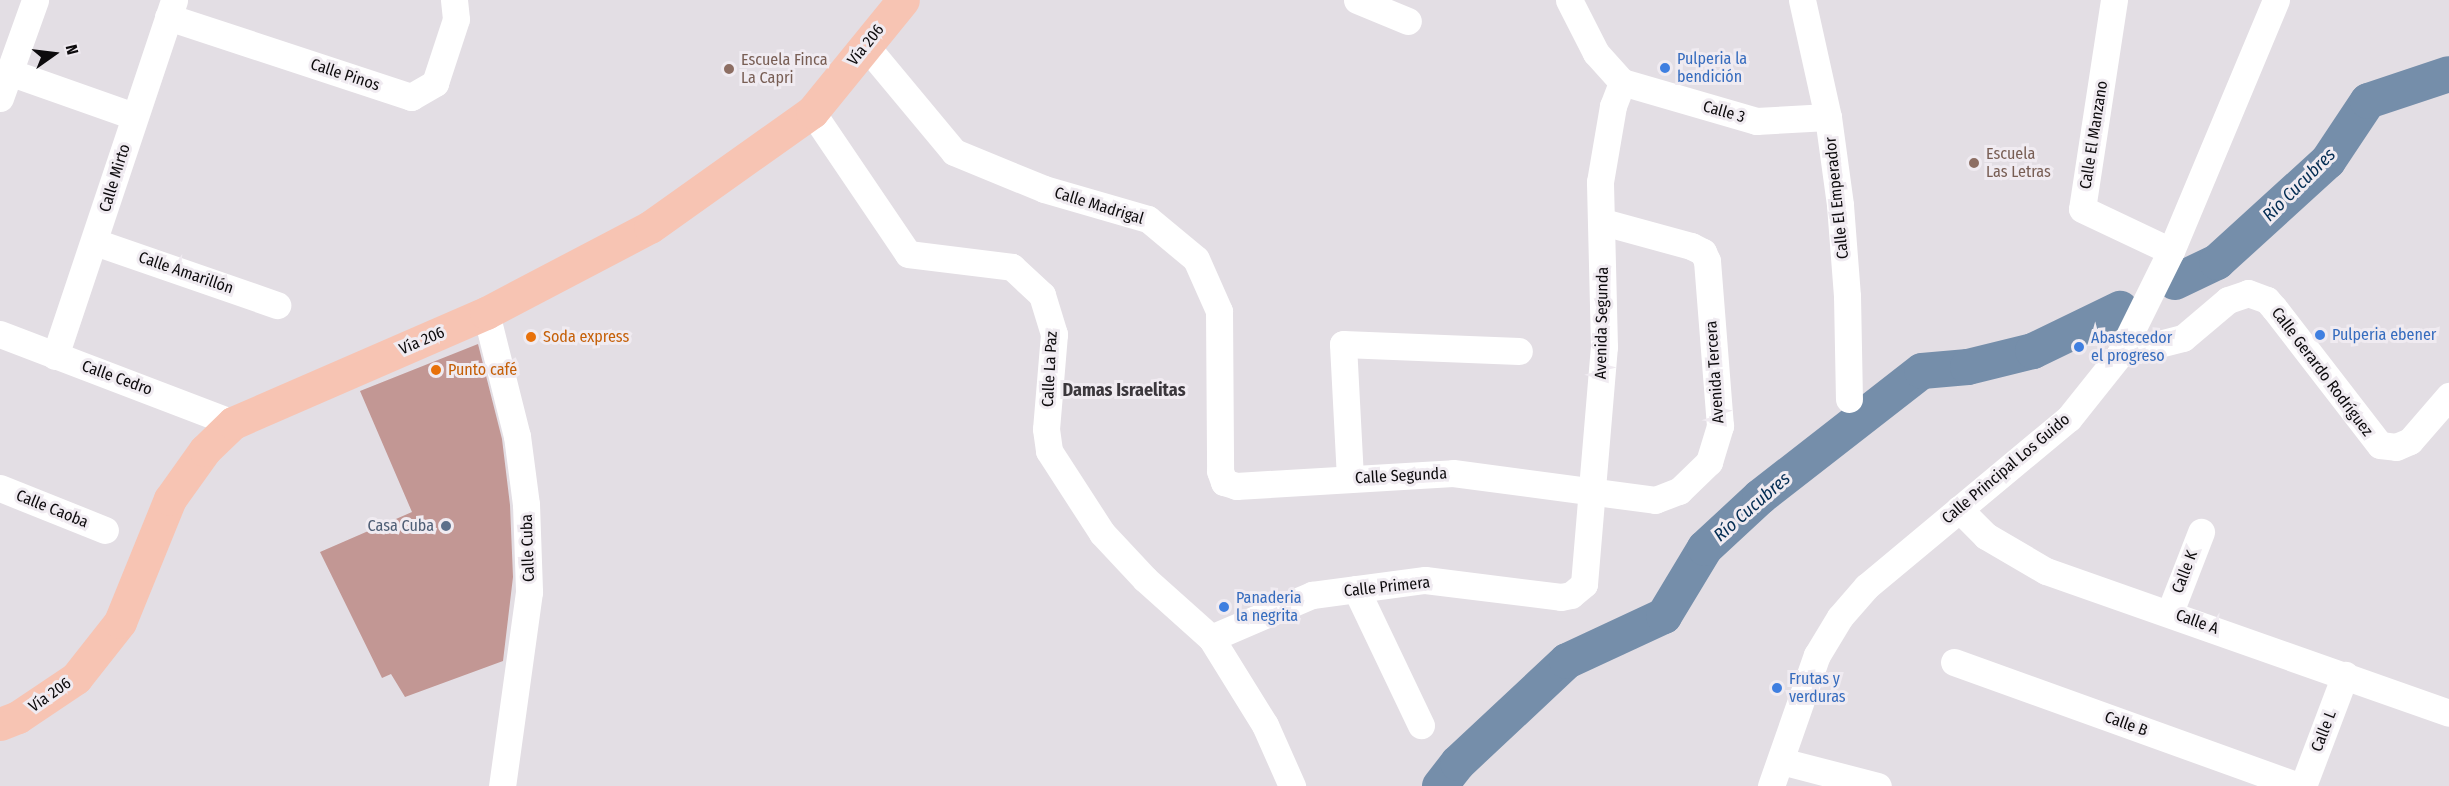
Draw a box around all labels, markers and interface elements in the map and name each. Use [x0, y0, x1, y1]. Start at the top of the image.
street label: Vía 206 [844, 21, 888, 69]
north arrow [24, 24, 84, 84]
text: N [62, 43, 82, 56]
place label: Pulperia la bendición [1677, 49, 1747, 87]
place label: Escuela Finca La Capri [741, 50, 827, 88]
street label: Calle Pinos [308, 55, 382, 95]
marker: Pulperia la bendición [1658, 61, 1672, 75]
marker: Escuela Finca La Capri [722, 62, 736, 76]
street label: Calle El Manzano [2076, 79, 2112, 191]
street label: Calle 3 [1701, 97, 1747, 127]
street label: Calle El Emperador [1821, 136, 1853, 260]
street label: Calle Mirto [96, 142, 134, 214]
place label: Escuela Las Letras [1986, 144, 2051, 182]
water label: Río Cucubres [2258, 144, 2340, 226]
marker: Escuela Las Letras [1967, 156, 1981, 170]
street label: Calle Madrigal [1052, 183, 1146, 229]
street label: Calle Amarillón [136, 248, 236, 298]
street label: Avenida Segunda [1591, 267, 1613, 379]
street label: Calle Gerardo Rodríguez [2267, 304, 2377, 440]
street label: Avenida Tercera [1702, 320, 1728, 424]
street label: Vía 206 [396, 323, 448, 359]
place label: Pulperia ebener [2332, 325, 2436, 345]
place label: Soda express [543, 327, 629, 347]
place label: Abastecedor el progreso [2091, 328, 2172, 366]
marker: Pulperia ebener [2313, 328, 2327, 342]
marker: Soda express [524, 330, 538, 344]
street label: Calle La Paz [1038, 331, 1062, 407]
marker: Abastecedor el progreso [2072, 340, 2086, 354]
street label: Calle Cedro [79, 356, 155, 400]
place label: Punto café [448, 360, 517, 380]
marker: Punto café [429, 363, 443, 377]
district label: Damas Israelitas [1062, 379, 1186, 401]
street label: Calle Principal Los Guido [1938, 410, 2074, 528]
street label: Calle Segunda [1355, 464, 1447, 488]
water label: Río Cucubres [1709, 468, 1795, 546]
street label: Calle Caoba [13, 486, 91, 532]
street label: Calle Cuba [517, 514, 539, 582]
place label: Casa Cuba [368, 516, 434, 536]
marker: Casa Cuba [439, 519, 453, 533]
street label: Calle K [2168, 548, 2202, 596]
street label: Calle Primera [1343, 573, 1431, 601]
place label: Panaderia la negrita [1236, 588, 1302, 626]
marker: Panaderia la negrita [1217, 600, 1231, 614]
street label: Calle A [2173, 605, 2221, 639]
place label: Frutas y verduras [1789, 669, 1846, 707]
street label: Vía 206 [25, 674, 75, 716]
marker: Frutas y verduras [1770, 681, 1784, 695]
street label: Calle B [2102, 707, 2150, 741]
street label: Calle L [2307, 708, 2341, 754]

